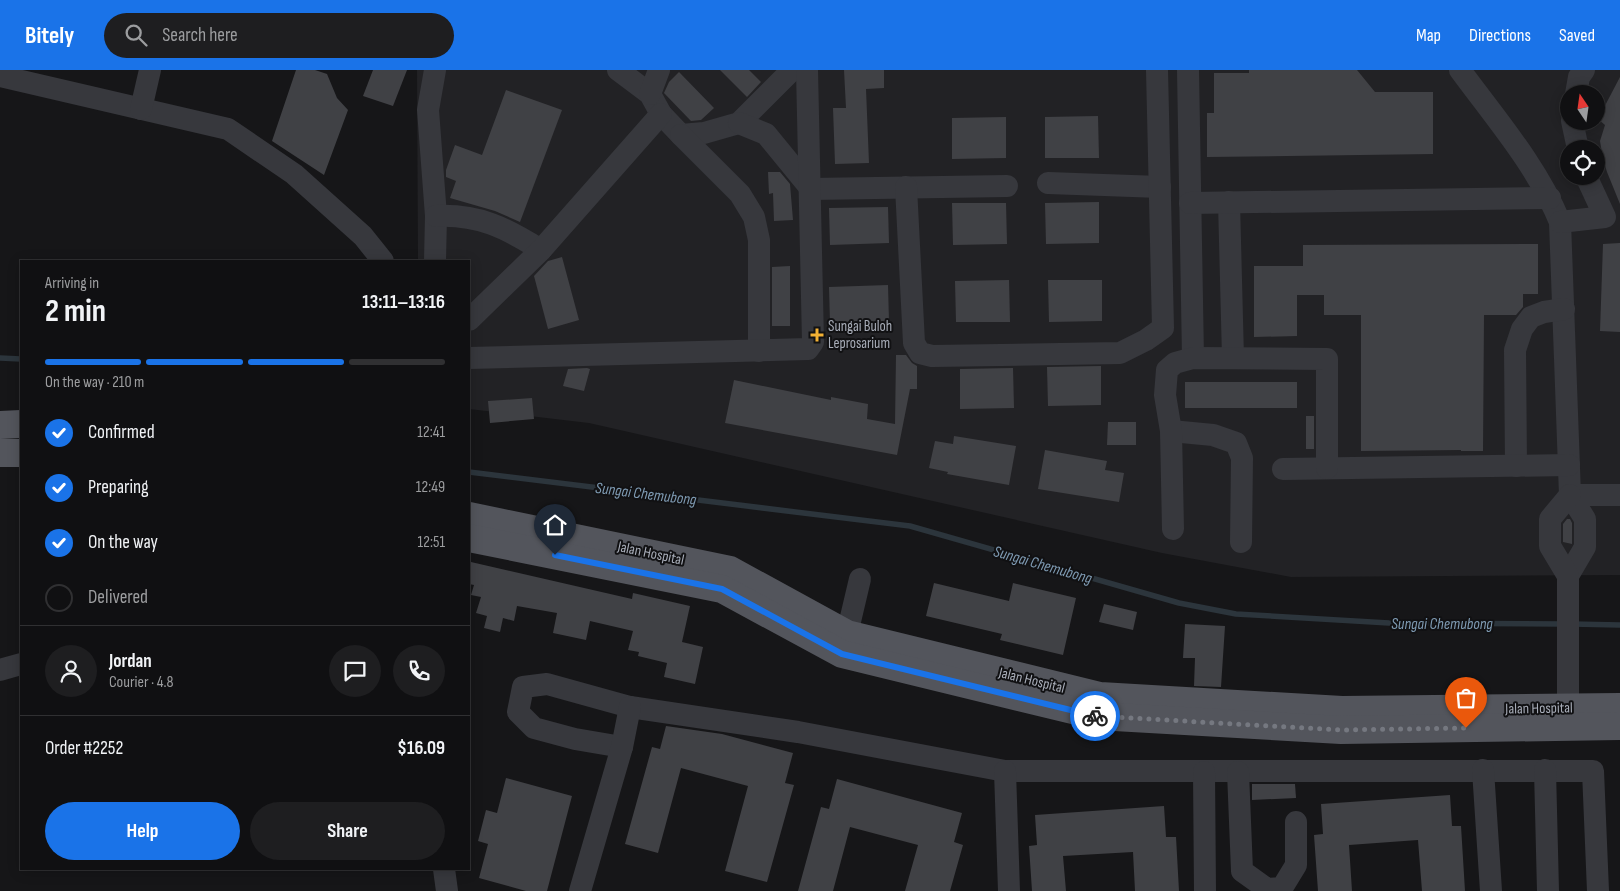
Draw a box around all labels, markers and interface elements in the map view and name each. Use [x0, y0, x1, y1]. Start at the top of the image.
search box [104, 13, 454, 58]
text: Bitely [25, 21, 74, 50]
icon: search [122, 21, 150, 49]
text: Search here [162, 24, 238, 47]
text: Map [1416, 25, 1441, 46]
text: Directions [1469, 25, 1531, 46]
text: Saved [1559, 25, 1595, 46]
north arrow [1560, 85, 1605, 130]
map controls [1560, 85, 1605, 185]
button: locate [1560, 140, 1605, 185]
text: Arriving in [45, 274, 99, 293]
text: 13:11–13:16 [362, 291, 445, 314]
text: 2 min [45, 292, 106, 331]
place label: Sungai Buloh Leprosarium [828, 317, 892, 353]
marker: Sungai Buloh Leprosarium [810, 328, 824, 342]
text: On the way · 210 m [45, 373, 144, 392]
icon: check [45, 419, 73, 447]
text: Confirmed [88, 421, 155, 444]
text: 12:41 [417, 423, 445, 442]
icon: check [45, 474, 73, 502]
text: Preparing [88, 476, 149, 499]
text: 12:49 [416, 478, 445, 497]
water label: Sungai Chemubong [594, 479, 698, 510]
pin [534, 504, 576, 555]
icon: home [541, 511, 569, 539]
icon: check [45, 529, 73, 557]
text: On the way [88, 531, 158, 554]
text: 12:51 [418, 533, 445, 552]
street label: Jalan Hospital [615, 537, 686, 570]
water label: Sungai Chemubong [991, 542, 1095, 589]
text: Delivered [88, 586, 148, 609]
water label: Sungai Chemubong [1391, 615, 1493, 634]
button: person [45, 645, 97, 697]
button: chat [329, 645, 381, 697]
button: phone [393, 645, 445, 697]
text: Jordan [109, 650, 152, 673]
street label: Jalan Hospital [996, 663, 1067, 698]
text: Courier · 4.8 [109, 673, 173, 692]
pin [1445, 677, 1487, 728]
icon: bag [1452, 684, 1480, 712]
courier [1070, 691, 1120, 741]
street label: Jalan Hospital [1504, 698, 1573, 719]
icon: bike [1081, 702, 1109, 730]
text: Order #2252 [45, 737, 123, 760]
text: $16.09 [397, 737, 445, 760]
button: Help [45, 802, 240, 860]
button: Share [250, 802, 445, 860]

